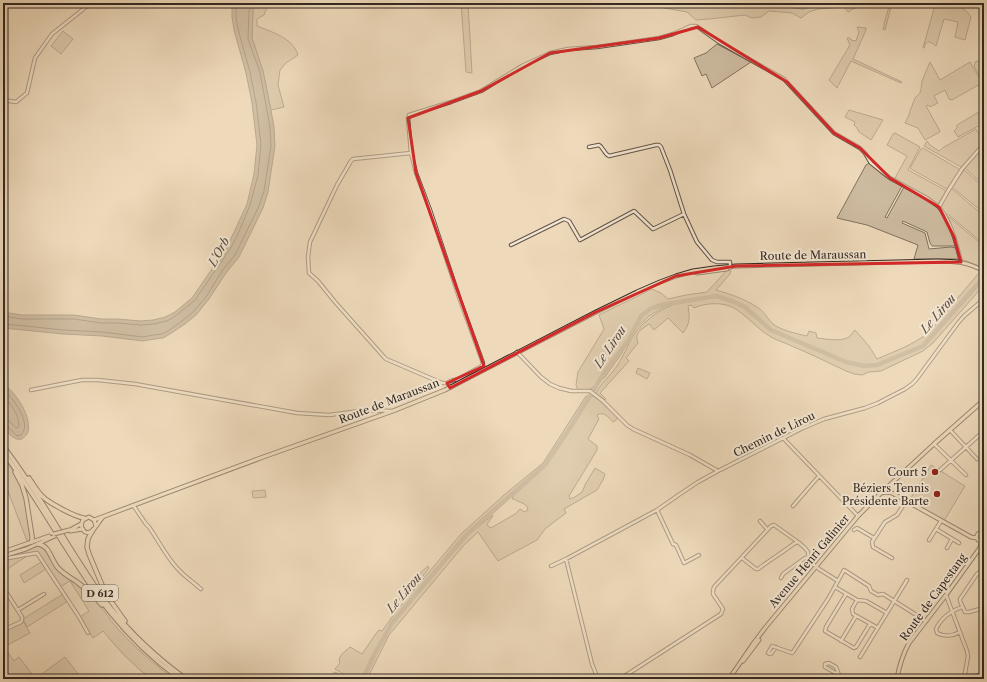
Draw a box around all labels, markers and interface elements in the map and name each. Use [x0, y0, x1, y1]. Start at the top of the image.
water label: L'Orb [204, 234, 233, 270]
street label: Route de Maraussan [760, 247, 866, 263]
water label: Le Lirou [916, 290, 959, 337]
water label: Le Lirou [590, 322, 629, 371]
street label: Route de Maraussan [337, 375, 441, 427]
street label: Chemin de Lirou [731, 408, 817, 460]
place label: Court 5 [888, 465, 927, 479]
marker: Court 5 [930, 467, 940, 477]
place label: Béziers Tennis Présidente Barte [842, 481, 929, 508]
marker: Béziers Tennis Présidente Barte [932, 489, 942, 499]
street label: Avenue Henri Galinier [765, 511, 852, 611]
street label: Route de Capestang [897, 550, 970, 643]
water label: Le Lirou [382, 569, 425, 616]
road number: D 612 [82, 585, 118, 601]

